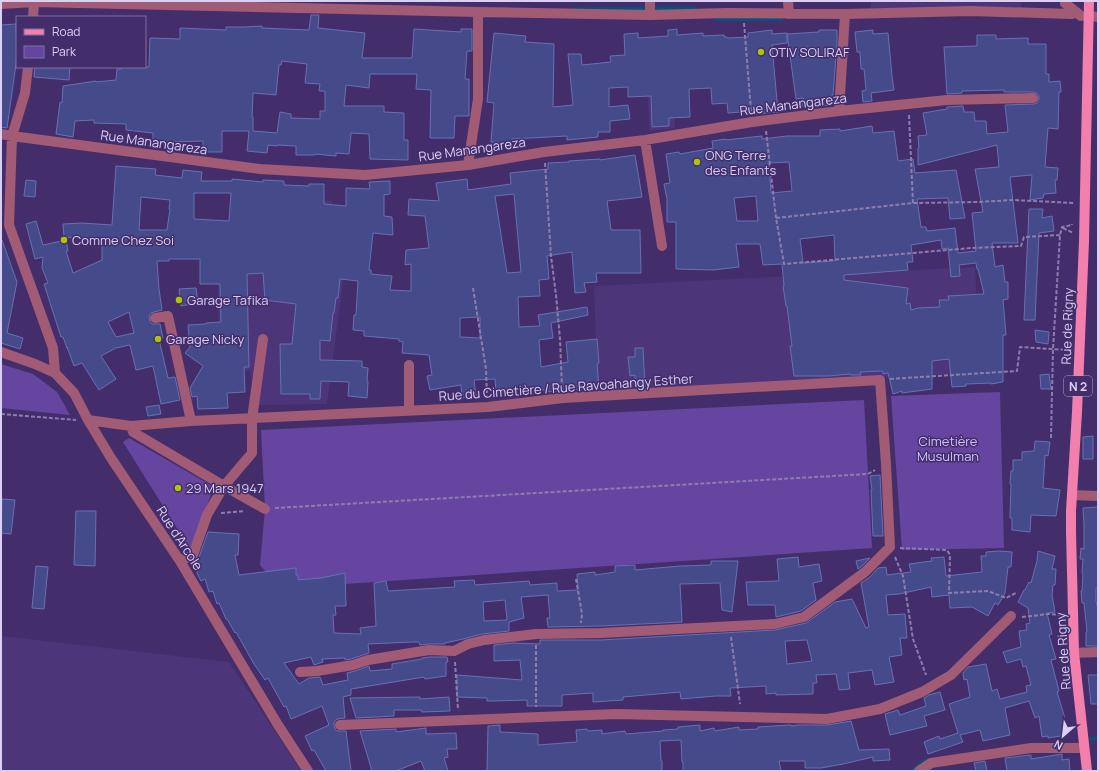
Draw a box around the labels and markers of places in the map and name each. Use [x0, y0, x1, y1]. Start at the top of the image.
place label: OTIV SOLIRAF [769, 43, 850, 61]
marker: OTIV SOLIRAF [756, 47, 766, 57]
place label: ONG Terre des Enfants [705, 146, 776, 179]
marker: ONG Terre des Enfants [692, 157, 702, 167]
place label: Comme Chez Soi [72, 231, 174, 249]
marker: Comme Chez Soi [59, 235, 69, 245]
place label: Garage Tafika [187, 291, 269, 309]
marker: Garage Tafika [174, 295, 184, 305]
place label: Garage Nicky [166, 330, 245, 348]
marker: Garage Nicky [153, 334, 163, 344]
place label: 29 Mars 1947 [186, 479, 263, 497]
marker: 29 Mars 1947 [173, 483, 183, 493]

